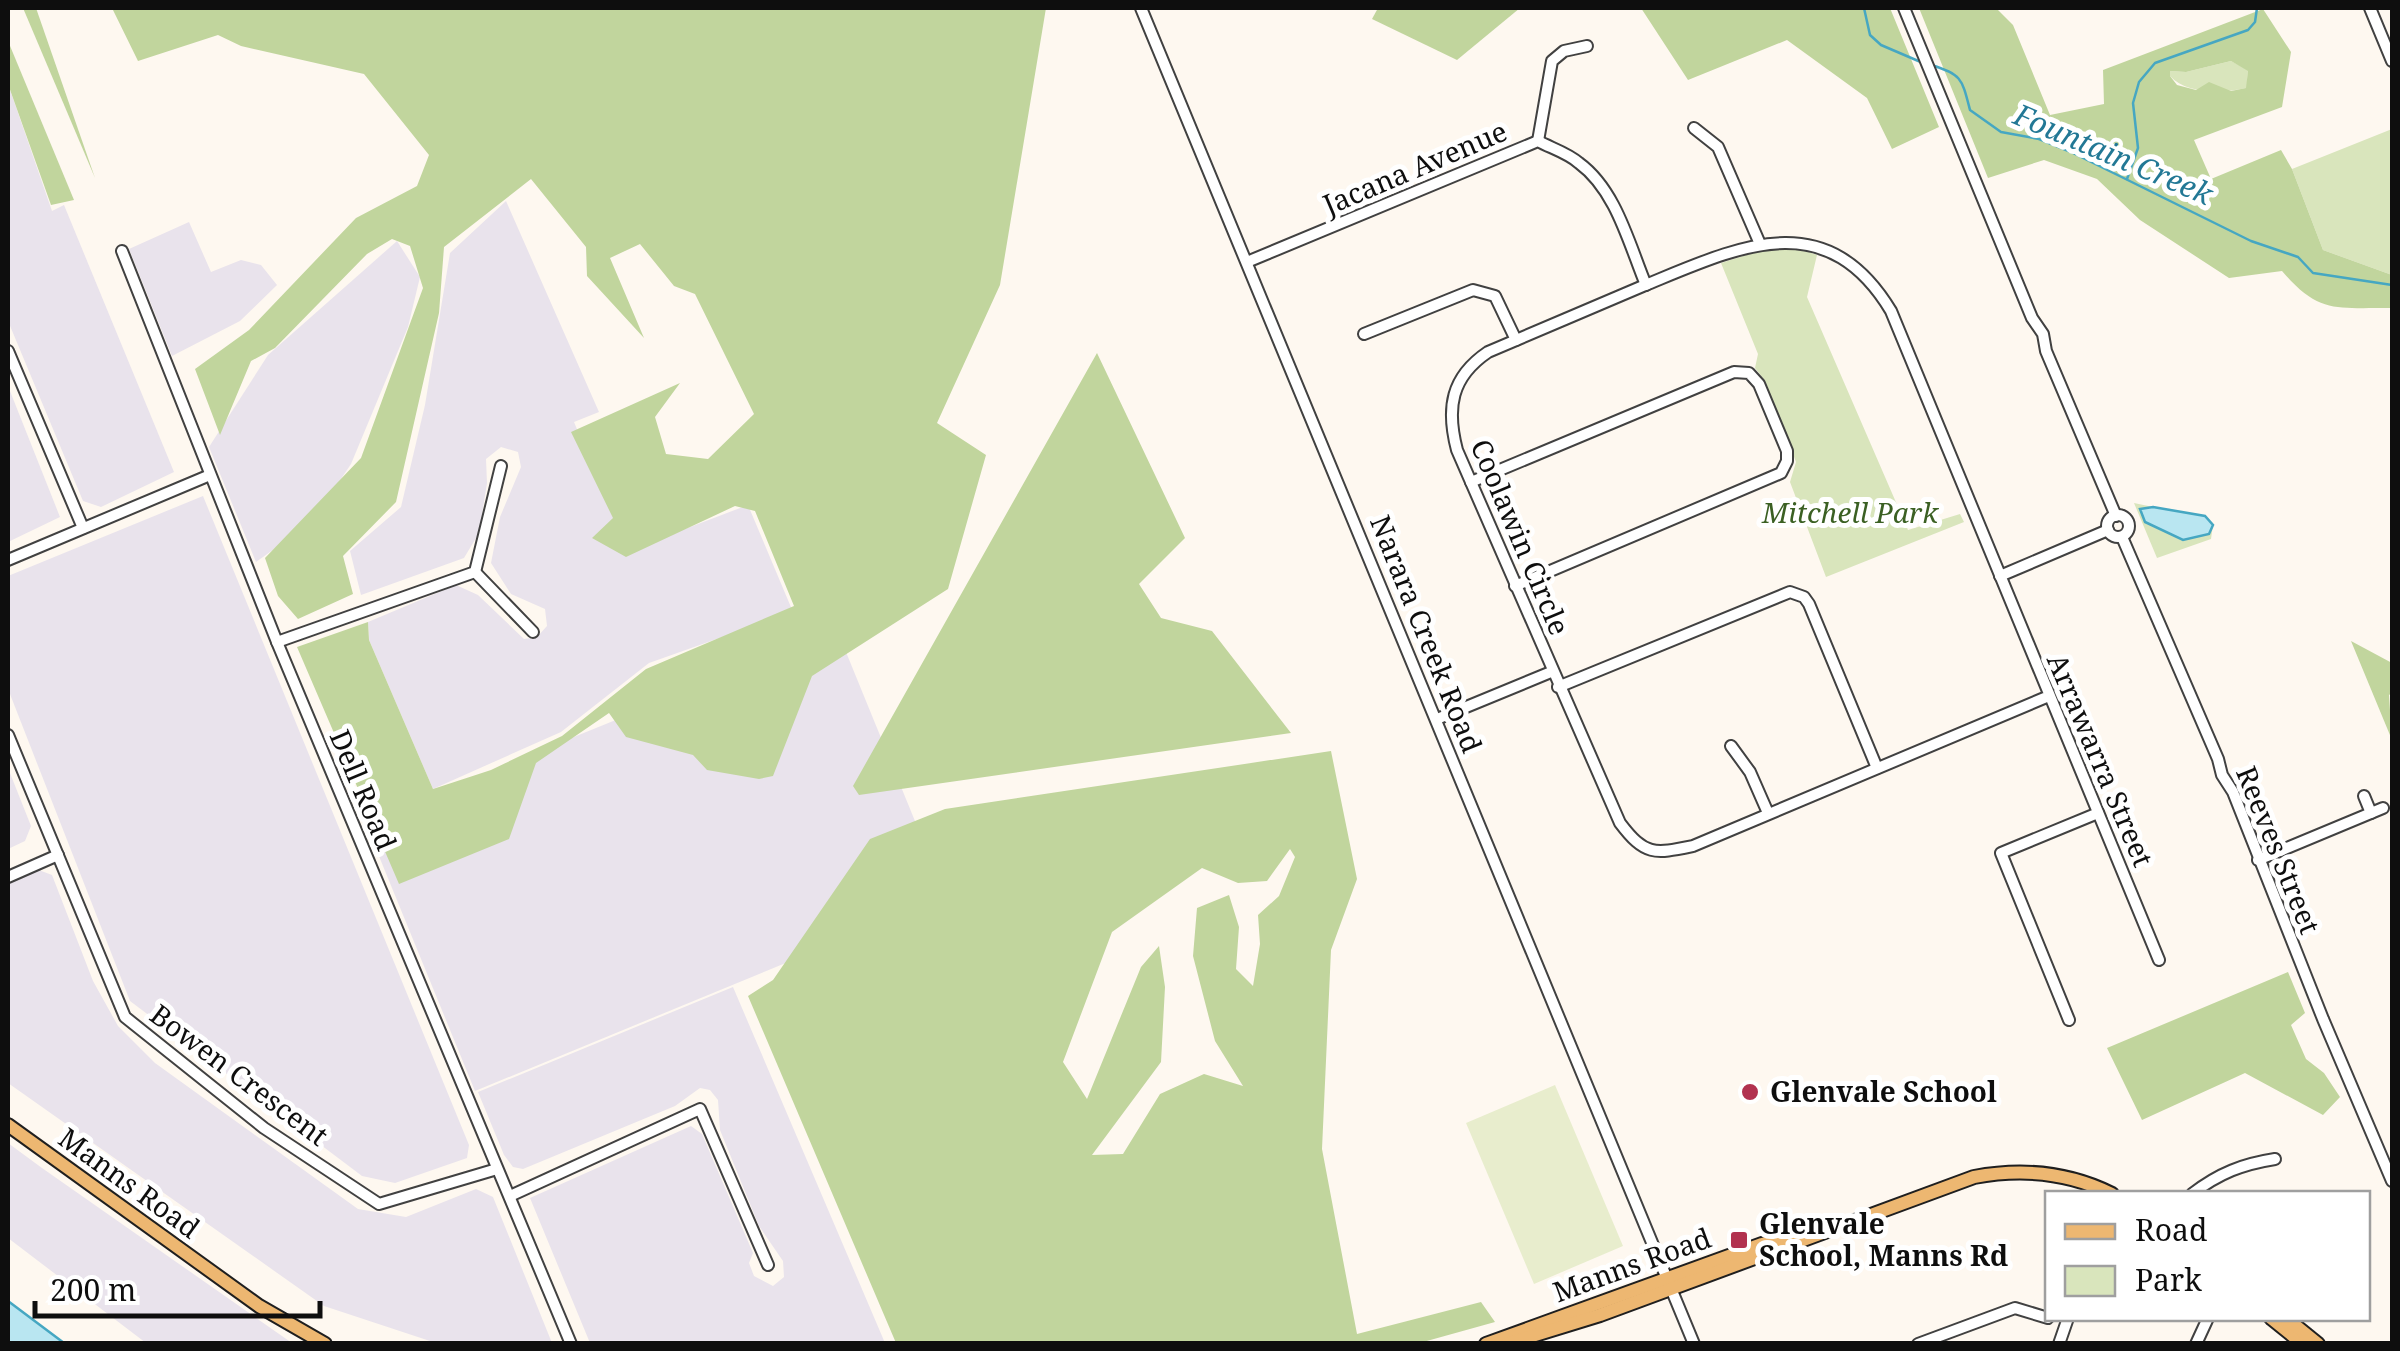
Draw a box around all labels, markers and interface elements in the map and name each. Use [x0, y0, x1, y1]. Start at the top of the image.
water label: Fountain Creek [2007, 93, 2220, 214]
street label: Jacana Avenue [1316, 111, 1512, 223]
street label: Coolawin Circle [1463, 433, 1579, 640]
park label: Mitchell Park [1761, 493, 1939, 531]
street label: Narara Creek Road [1362, 509, 1492, 758]
street label: Arrawarra Street [2039, 647, 2163, 872]
street label: Dell Road [322, 724, 406, 856]
street label: Reeves Street [2228, 760, 2330, 939]
street label: Bowen Crescent [143, 995, 336, 1154]
place label: Glenvale School [1770, 1072, 1997, 1110]
marker: Glenvale School [1739, 1081, 1761, 1103]
street label: Manns Road [51, 1118, 208, 1246]
legend [2045, 1191, 2370, 1321]
place label: Glenvale School, Manns Rd [1759, 1204, 2008, 1274]
text: Road [2135, 1209, 2207, 1250]
street label: Manns Road [1547, 1218, 1716, 1310]
marker: Glenvale School, Manns Rd [1728, 1229, 1750, 1251]
scale bar [35, 1256, 320, 1318]
text: Park [2135, 1259, 2202, 1300]
text: 200 m [50, 1269, 136, 1310]

